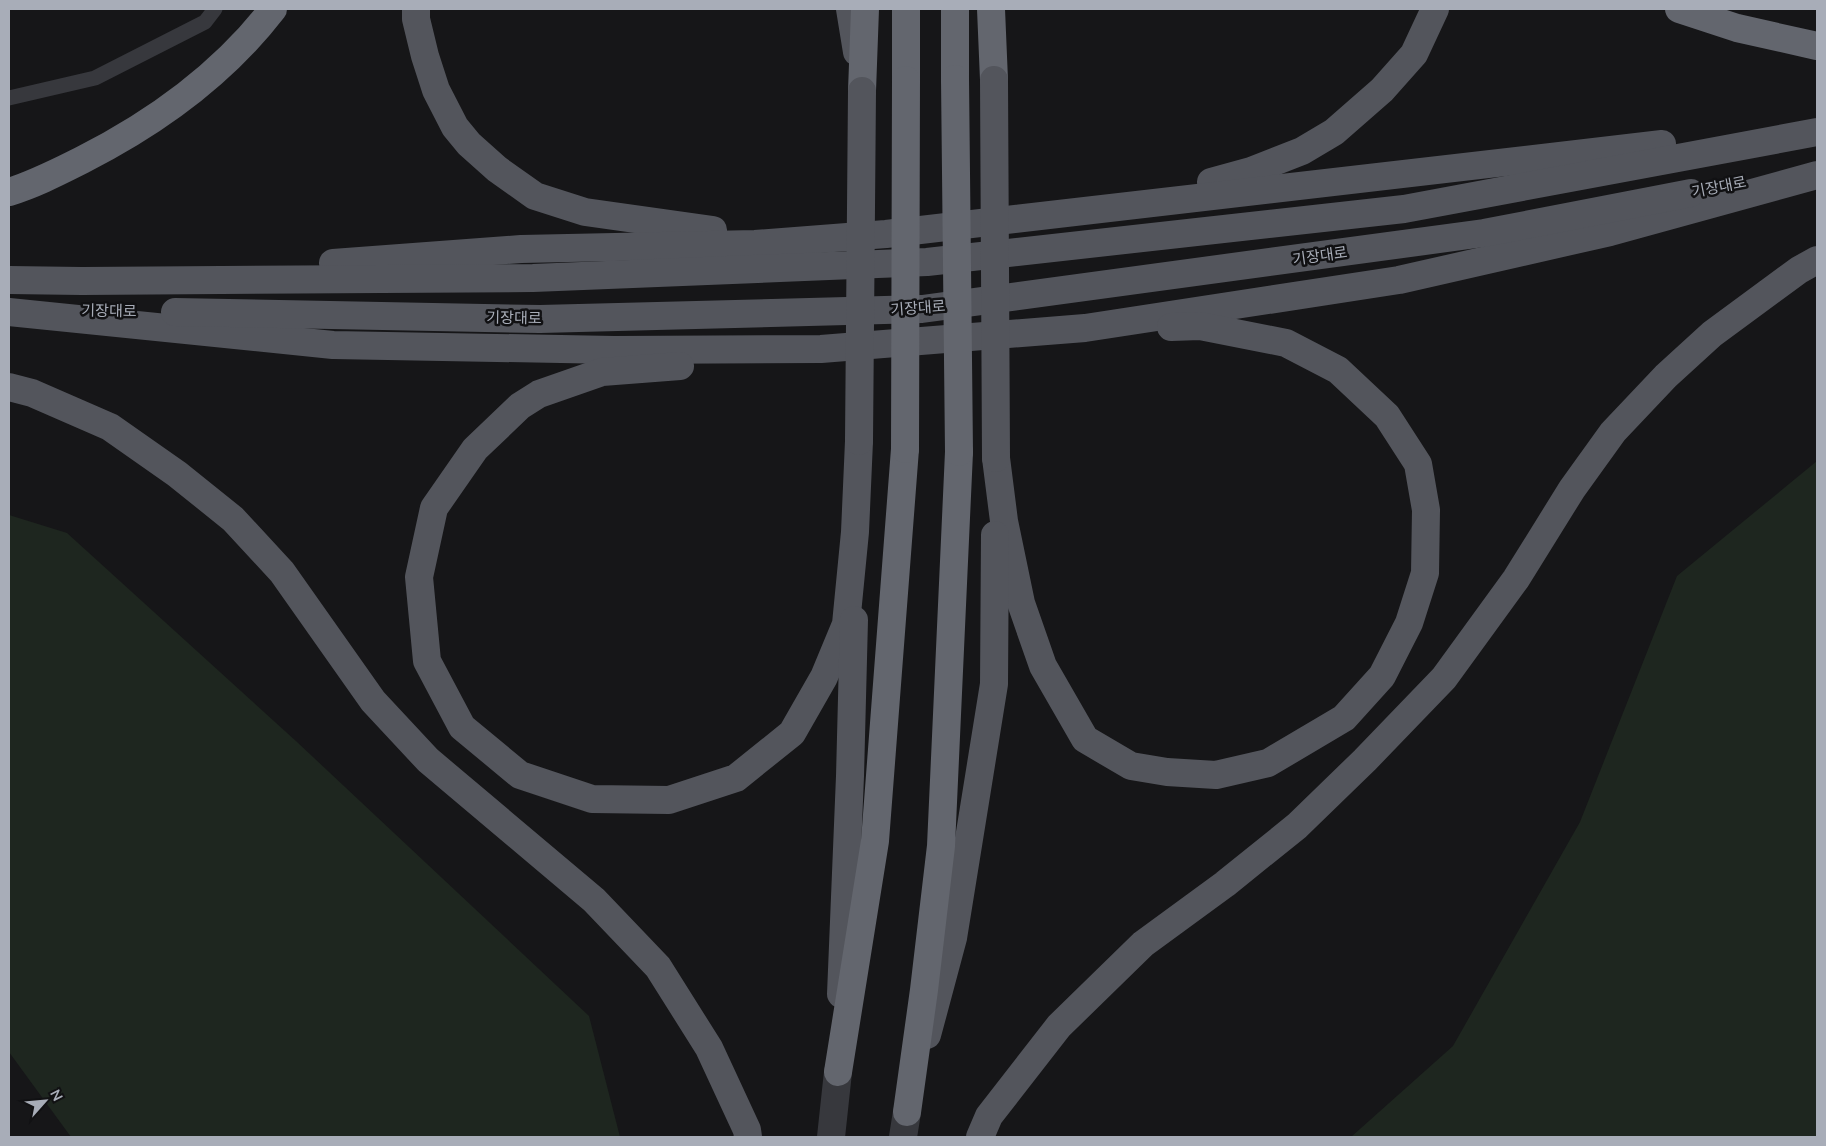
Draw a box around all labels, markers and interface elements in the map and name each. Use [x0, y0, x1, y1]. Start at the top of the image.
street label: 기장대로 [1690, 172, 1748, 201]
street label: 기장대로 [1291, 242, 1349, 269]
street label: 기장대로 [890, 296, 946, 319]
street label: 기장대로 [81, 301, 137, 320]
street label: 기장대로 [486, 308, 542, 327]
north arrow [20, 1076, 70, 1126]
text: N [46, 1086, 67, 1104]

